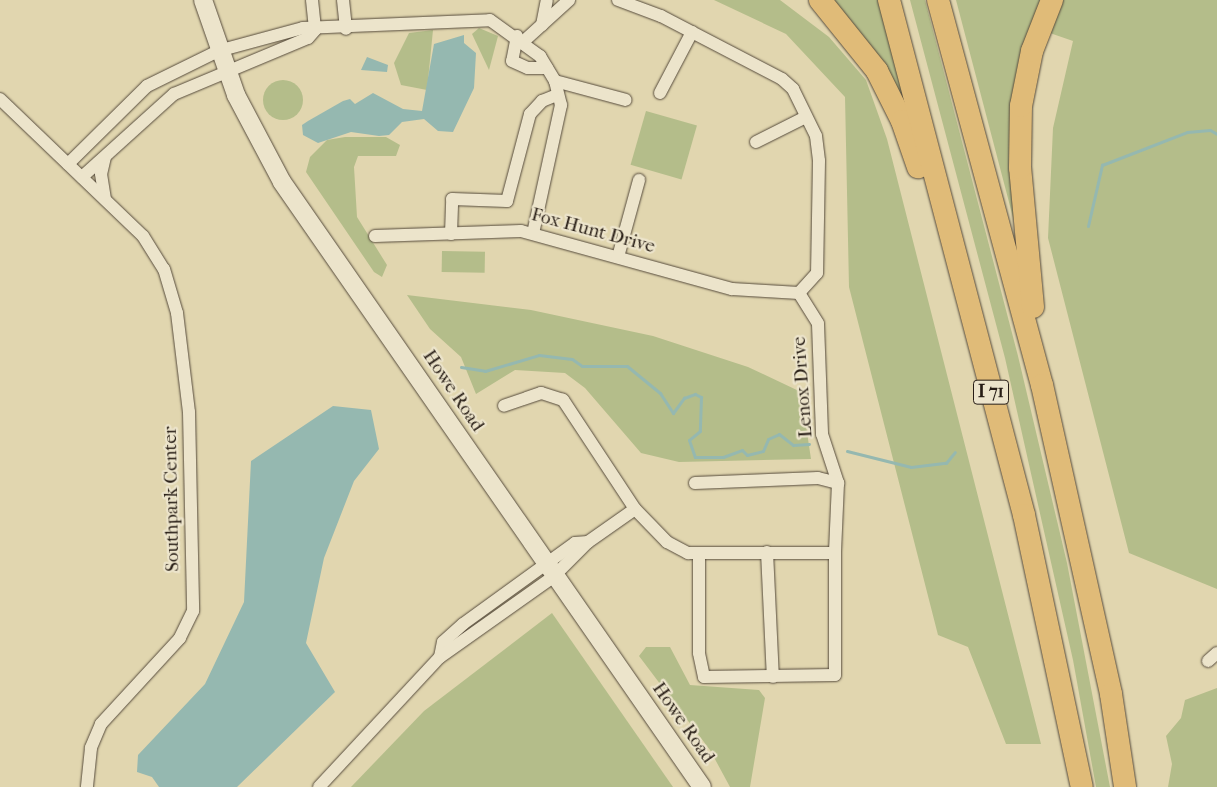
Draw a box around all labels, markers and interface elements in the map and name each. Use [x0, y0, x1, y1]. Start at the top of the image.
street label: Fox Hunt Drive [529, 204, 657, 258]
street label: Lenox Drive [788, 336, 818, 438]
street label: Howe Road [417, 346, 489, 436]
road number: I 71 [972, 377, 1010, 408]
street label: Southpark Center [159, 426, 185, 572]
street label: Howe Road [647, 678, 719, 768]

